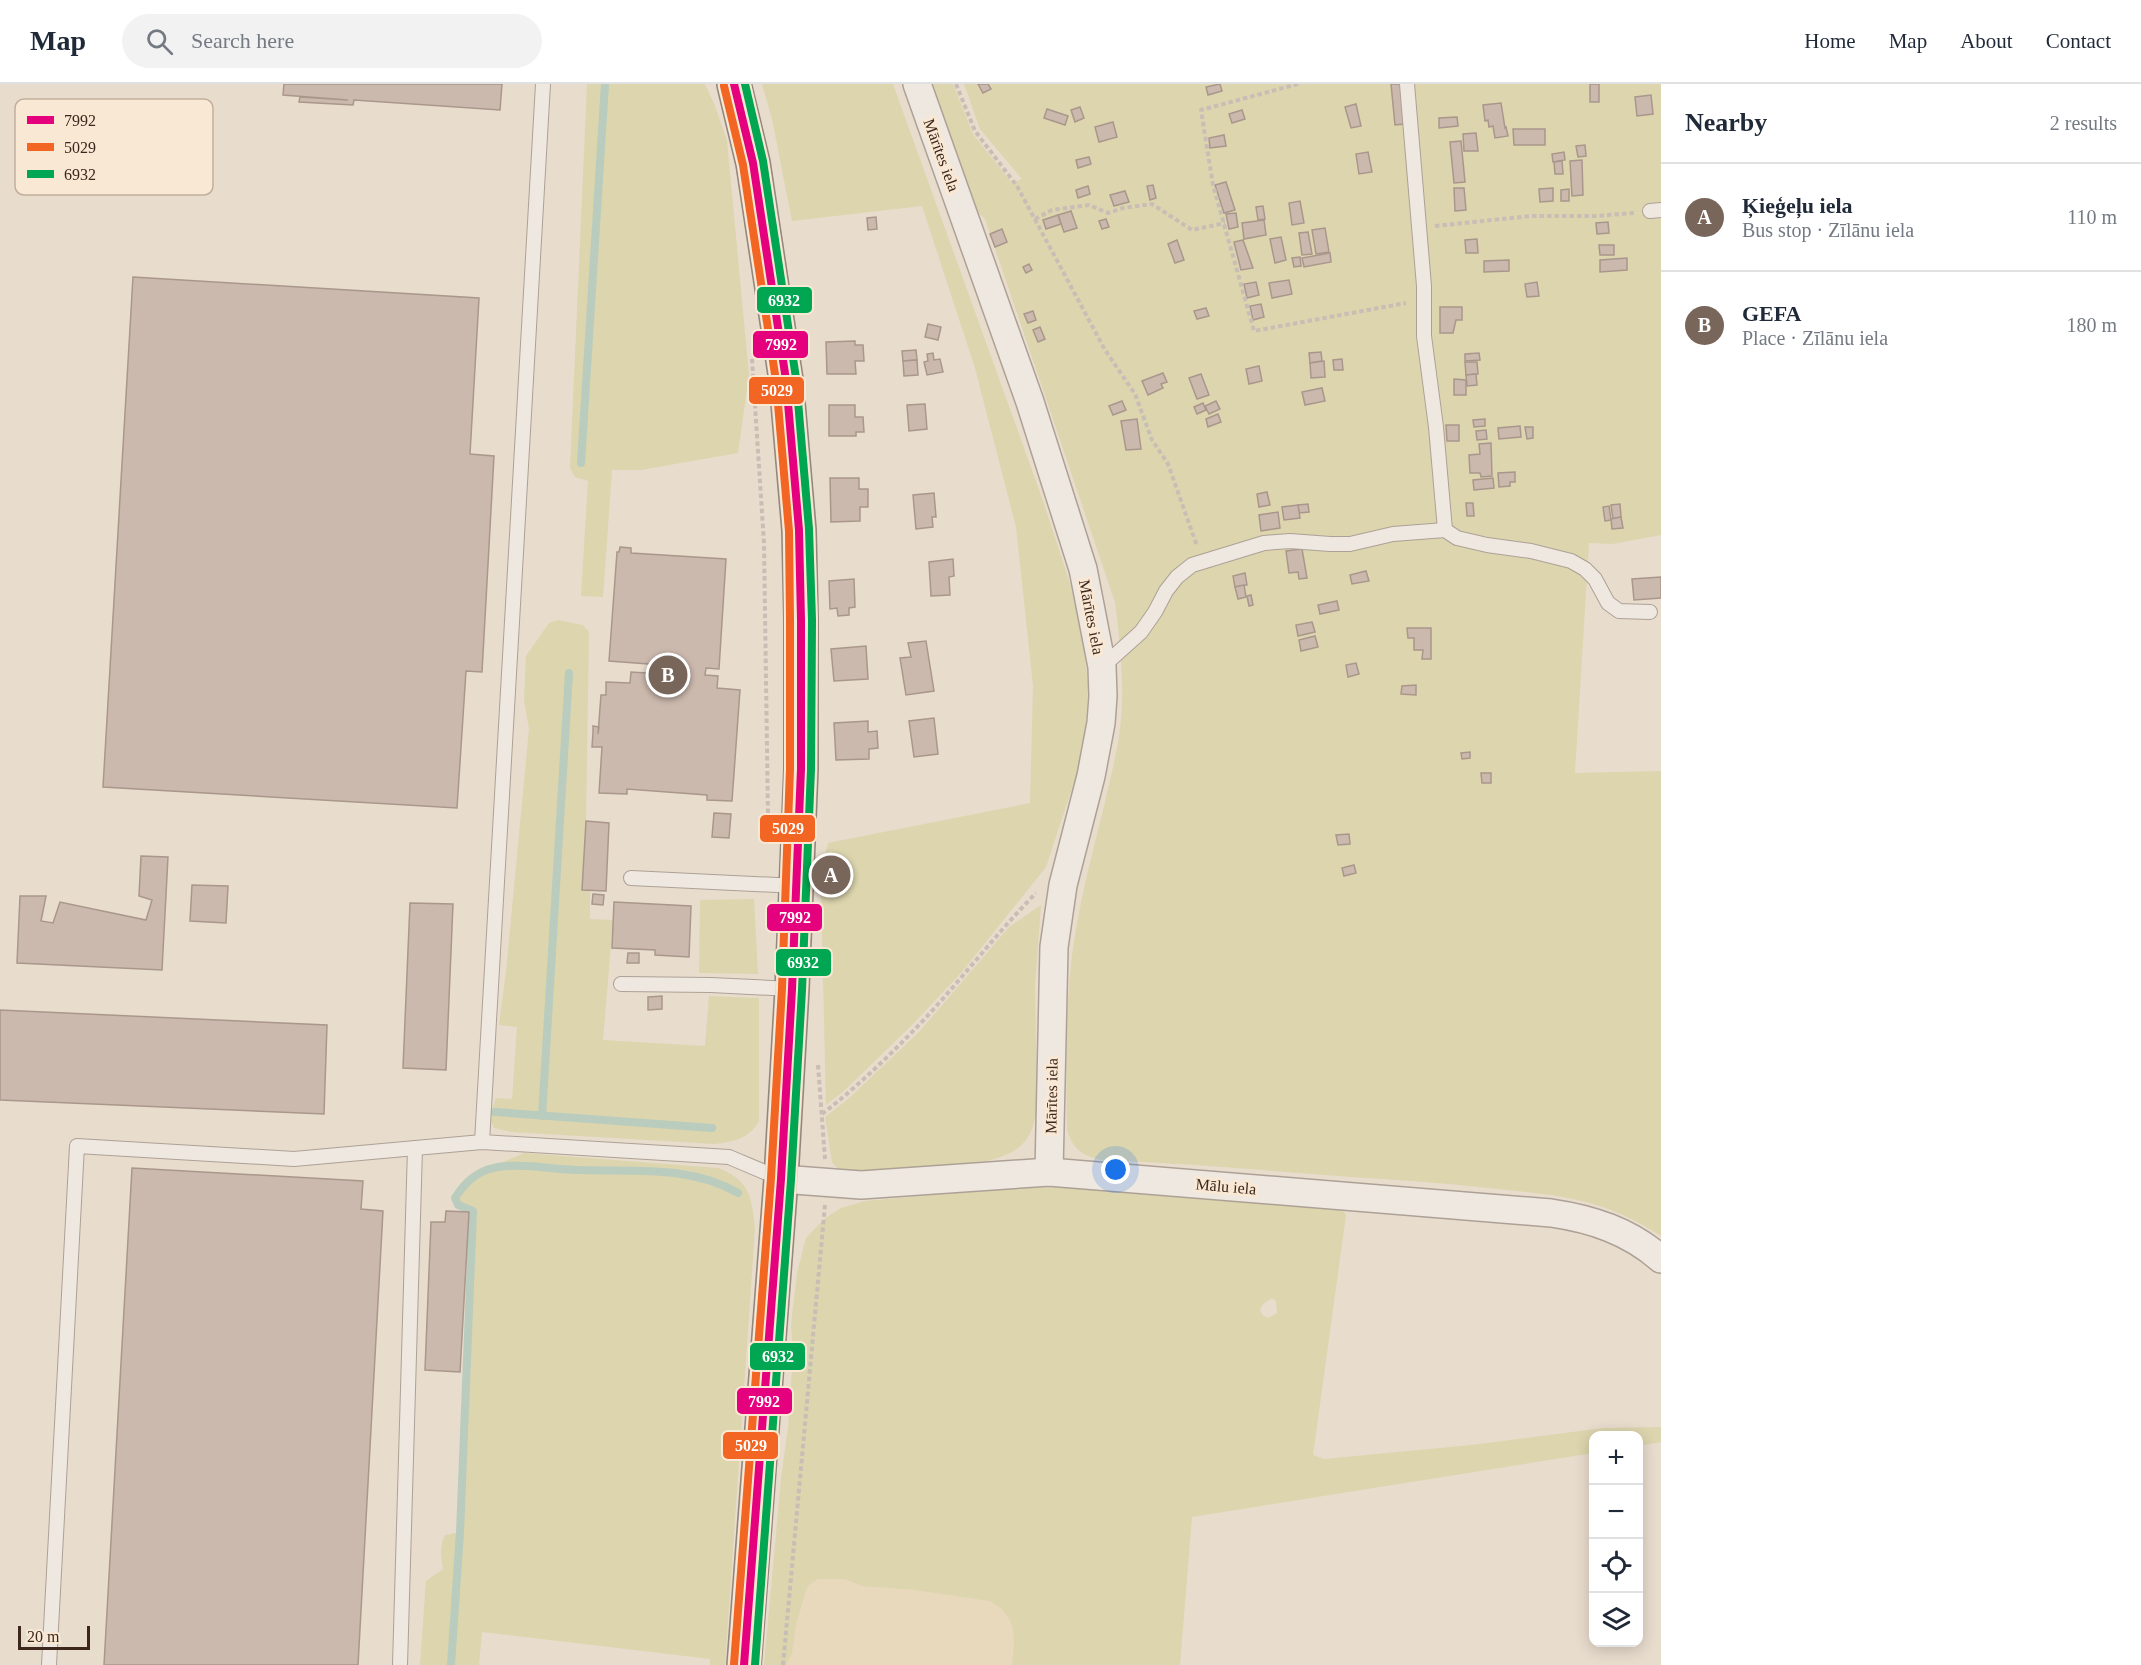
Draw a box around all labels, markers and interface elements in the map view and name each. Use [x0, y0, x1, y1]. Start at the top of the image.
search box [122, 14, 542, 68]
text: Map [30, 25, 86, 56]
icon: search [143, 25, 176, 58]
text: Search here [191, 28, 294, 53]
text: Home [1804, 29, 1856, 53]
text: Map [1889, 29, 1927, 53]
text: About [1960, 29, 2013, 53]
text: Contact [2046, 29, 2111, 53]
legend [15, 99, 213, 195]
text: Nearby [1685, 108, 1767, 137]
text: 7992 [64, 112, 96, 129]
text: 2 results [2050, 112, 2117, 134]
street label: Mārītes iela [921, 117, 963, 194]
text: 5029 [64, 139, 96, 156]
text: 6932 [64, 166, 96, 183]
text: Ķieģeļu iela [1742, 193, 1853, 218]
text: A [1697, 206, 1712, 228]
text: 110 m [2067, 206, 2117, 228]
text: Bus stop · Zīlānu iela [1742, 219, 1914, 241]
line badge: 6932 [756, 286, 813, 314]
text: 6932 [768, 292, 800, 309]
text: GEFA [1742, 301, 1801, 326]
text: B [1698, 314, 1711, 336]
text: 180 m [2066, 314, 2117, 336]
text: Place · Zīlānu iela [1742, 327, 1888, 349]
line badge: 7992 [752, 330, 809, 359]
text: 7992 [765, 336, 797, 353]
line badge: 5029 [748, 376, 805, 405]
text: 5029 [761, 382, 793, 399]
street label: Mārītes iela [1076, 578, 1107, 656]
pin: B [648, 652, 688, 698]
line badge: 5029 [759, 814, 816, 843]
text: 5029 [772, 820, 804, 837]
pin: A [812, 852, 850, 898]
line badge: 7992 [766, 903, 823, 932]
text: 7992 [779, 909, 811, 926]
line badge: 6932 [775, 948, 832, 977]
text: 6932 [787, 954, 819, 971]
street label: Mārītes iela [1042, 1058, 1061, 1134]
your location [1101, 1155, 1130, 1184]
street label: Mālu iela [1195, 1175, 1257, 1198]
line badge: 6932 [749, 1342, 806, 1371]
text: 6932 [762, 1348, 794, 1365]
line badge: 7992 [736, 1387, 793, 1415]
text: 7992 [748, 1393, 780, 1410]
line badge: 5029 [722, 1431, 779, 1460]
map controls [1589, 1431, 1643, 1647]
button: + [1589, 1431, 1643, 1485]
text: 5029 [735, 1437, 767, 1454]
button: − [1589, 1485, 1643, 1539]
button: locate [1589, 1539, 1643, 1593]
button: layers [1589, 1593, 1643, 1647]
scale bar [18, 1623, 90, 1650]
text: 20 m [27, 1628, 59, 1645]

